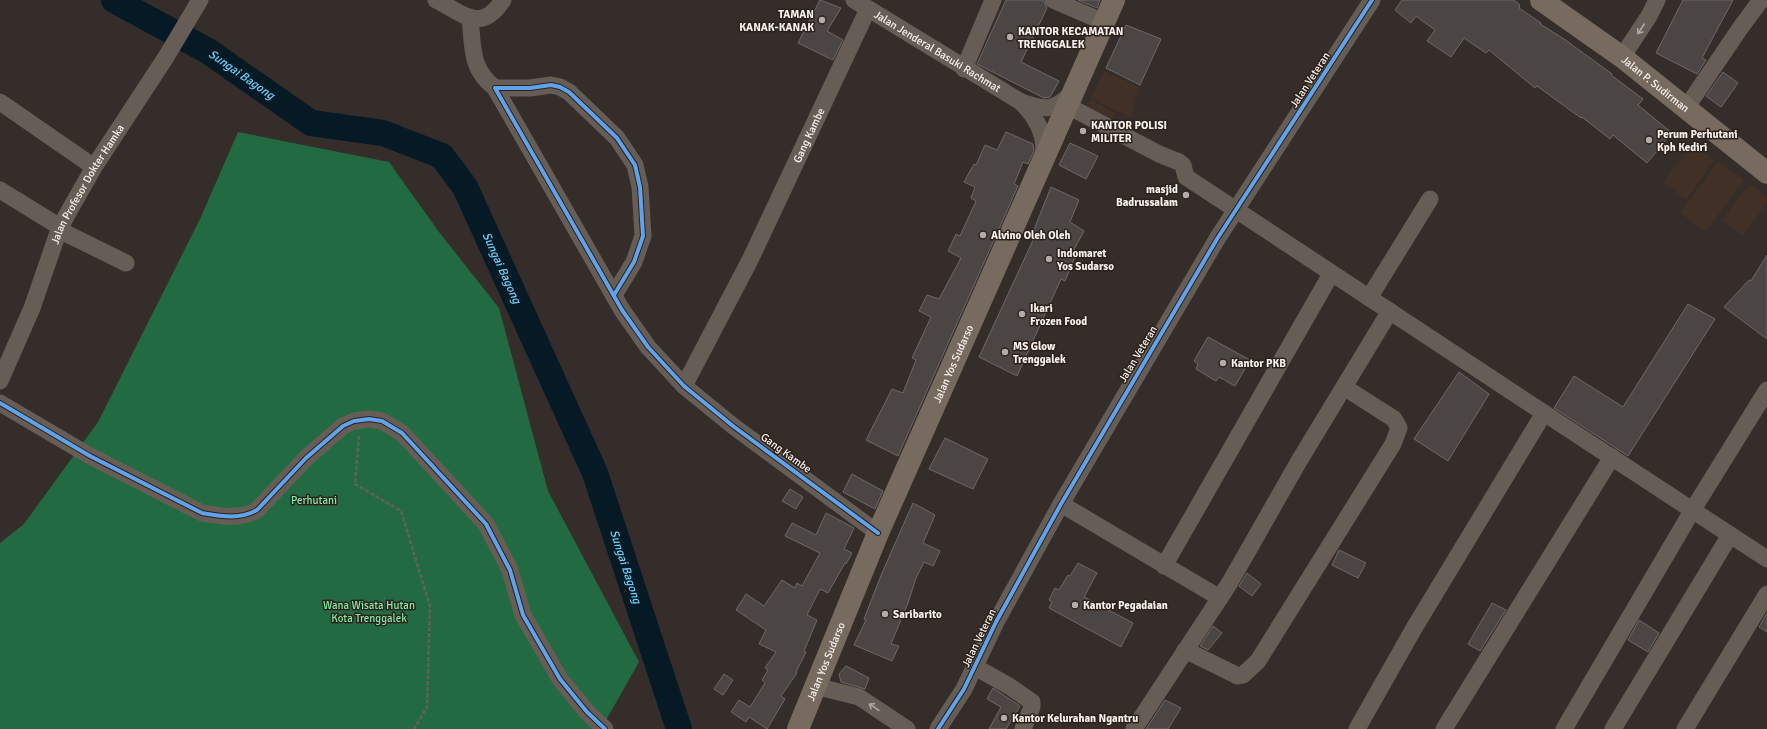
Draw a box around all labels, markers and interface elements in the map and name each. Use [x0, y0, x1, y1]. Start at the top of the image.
place label: TAMAN KANAK-KANAK [739, 8, 814, 34]
street label: Jalan Jenderal Basuki Rachmat [872, 8, 1003, 95]
marker: TAMAN KANAK-KANAK [817, 15, 827, 25]
one-way arrow [1636, 23, 1644, 35]
place label: KANTOR KECAMATAN TRENGGALEK [1018, 25, 1123, 51]
marker: KANTOR KECAMATAN TRENGGALEK [1005, 32, 1015, 42]
water label: Sungai Bagong [206, 46, 279, 104]
street label: Jalan Veteran [1287, 50, 1333, 110]
street label: Jalan P. Sudirman [1619, 53, 1692, 115]
street label: Gang Kambe [790, 106, 827, 165]
place label: KANTOR POLISI MILITER [1091, 119, 1167, 145]
street label: Jalan Profesor Dokter Hamka [48, 121, 127, 246]
marker: KANTOR POLISI MILITER [1078, 126, 1088, 136]
place label: Perum Perhutani Kph Kediri [1657, 128, 1738, 154]
marker: Perum Perhutani Kph Kediri [1644, 135, 1654, 145]
place label: masjid Badrussalam [1116, 183, 1178, 209]
marker: masjid Badrussalam [1181, 190, 1191, 200]
place label: Alvino Oleh Oleh [991, 229, 1070, 242]
water label: Sungai Bagong [479, 230, 525, 307]
marker: Alvino Oleh Oleh [978, 230, 988, 240]
place label: Indomaret Yos Sudarso [1056, 247, 1114, 273]
marker: Indomaret Yos Sudarso [1044, 254, 1054, 264]
place label: Ikari Frozen Food [1030, 302, 1087, 328]
marker: Ikari Frozen Food [1017, 309, 1027, 319]
street label: Jalan Yos Sudarso [930, 322, 976, 404]
street label: Jalan Veteran [1116, 323, 1160, 385]
place label: MS Glow Trenggalek [1013, 340, 1066, 366]
marker: MS Glow Trenggalek [1000, 347, 1010, 357]
place label: Kantor PKB [1231, 357, 1286, 370]
marker: Kantor PKB [1218, 358, 1228, 368]
street label: Gang Kambe [758, 430, 814, 476]
park label: Perhutani [291, 494, 337, 507]
water label: Sungai Bagong [607, 528, 645, 607]
park label: Wana Wisata Hutan Kota Trenggalek [323, 599, 415, 625]
place label: Kantor Pegadaian [1083, 599, 1168, 612]
marker: Kantor Pegadaian [1070, 600, 1080, 610]
street label: Jalan Veteran [959, 607, 999, 669]
place label: Saribarito [893, 608, 942, 621]
marker: Saribarito [880, 609, 890, 619]
street label: Jalan Yos Sudarso [804, 620, 847, 703]
one-way arrow [868, 703, 880, 711]
place label: Kantor Kelurahan Ngantru [1012, 712, 1138, 725]
marker: Kantor Kelurahan Ngantru [999, 713, 1009, 723]

